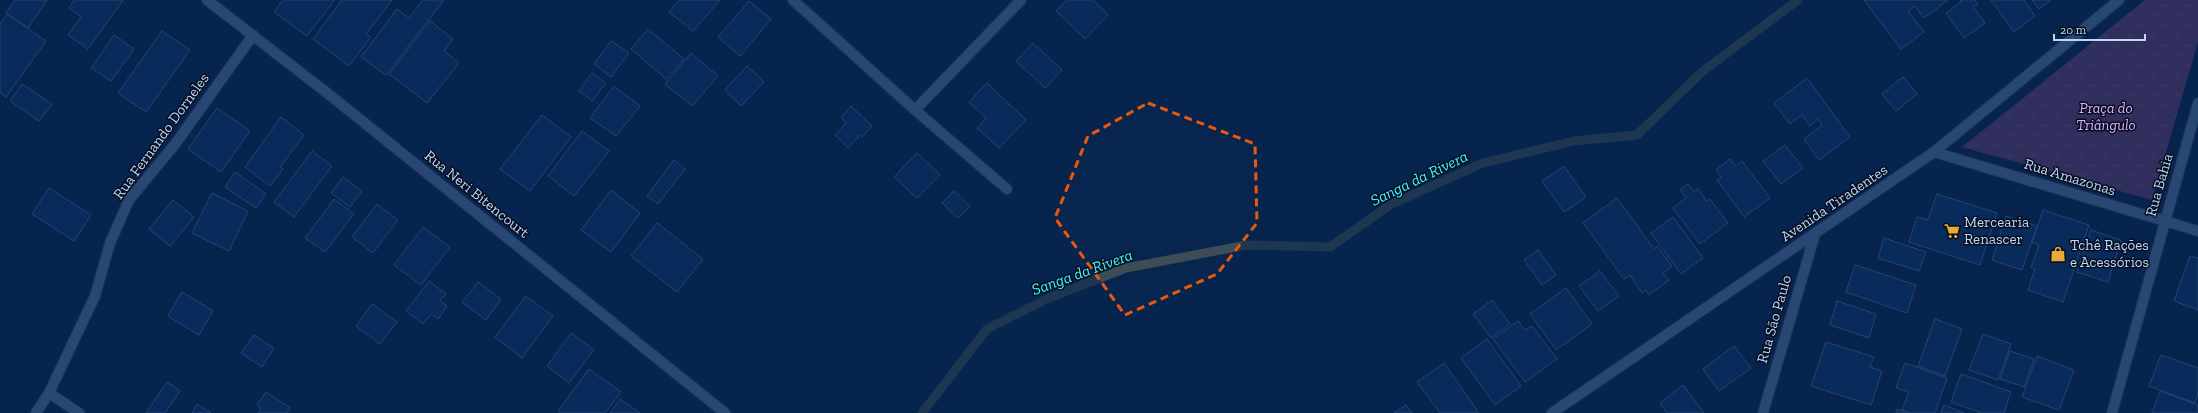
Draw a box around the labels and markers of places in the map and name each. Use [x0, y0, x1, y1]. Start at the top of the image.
place label: Mercearia Renascer [1964, 213, 2029, 248]
supermarket icon: Mercearia Renascer [1943, 222, 1961, 240]
place label: Tchê Rações e Acessórios [2070, 236, 2149, 271]
shop icon: Tchê Rações e Acessórios [2049, 245, 2067, 263]

